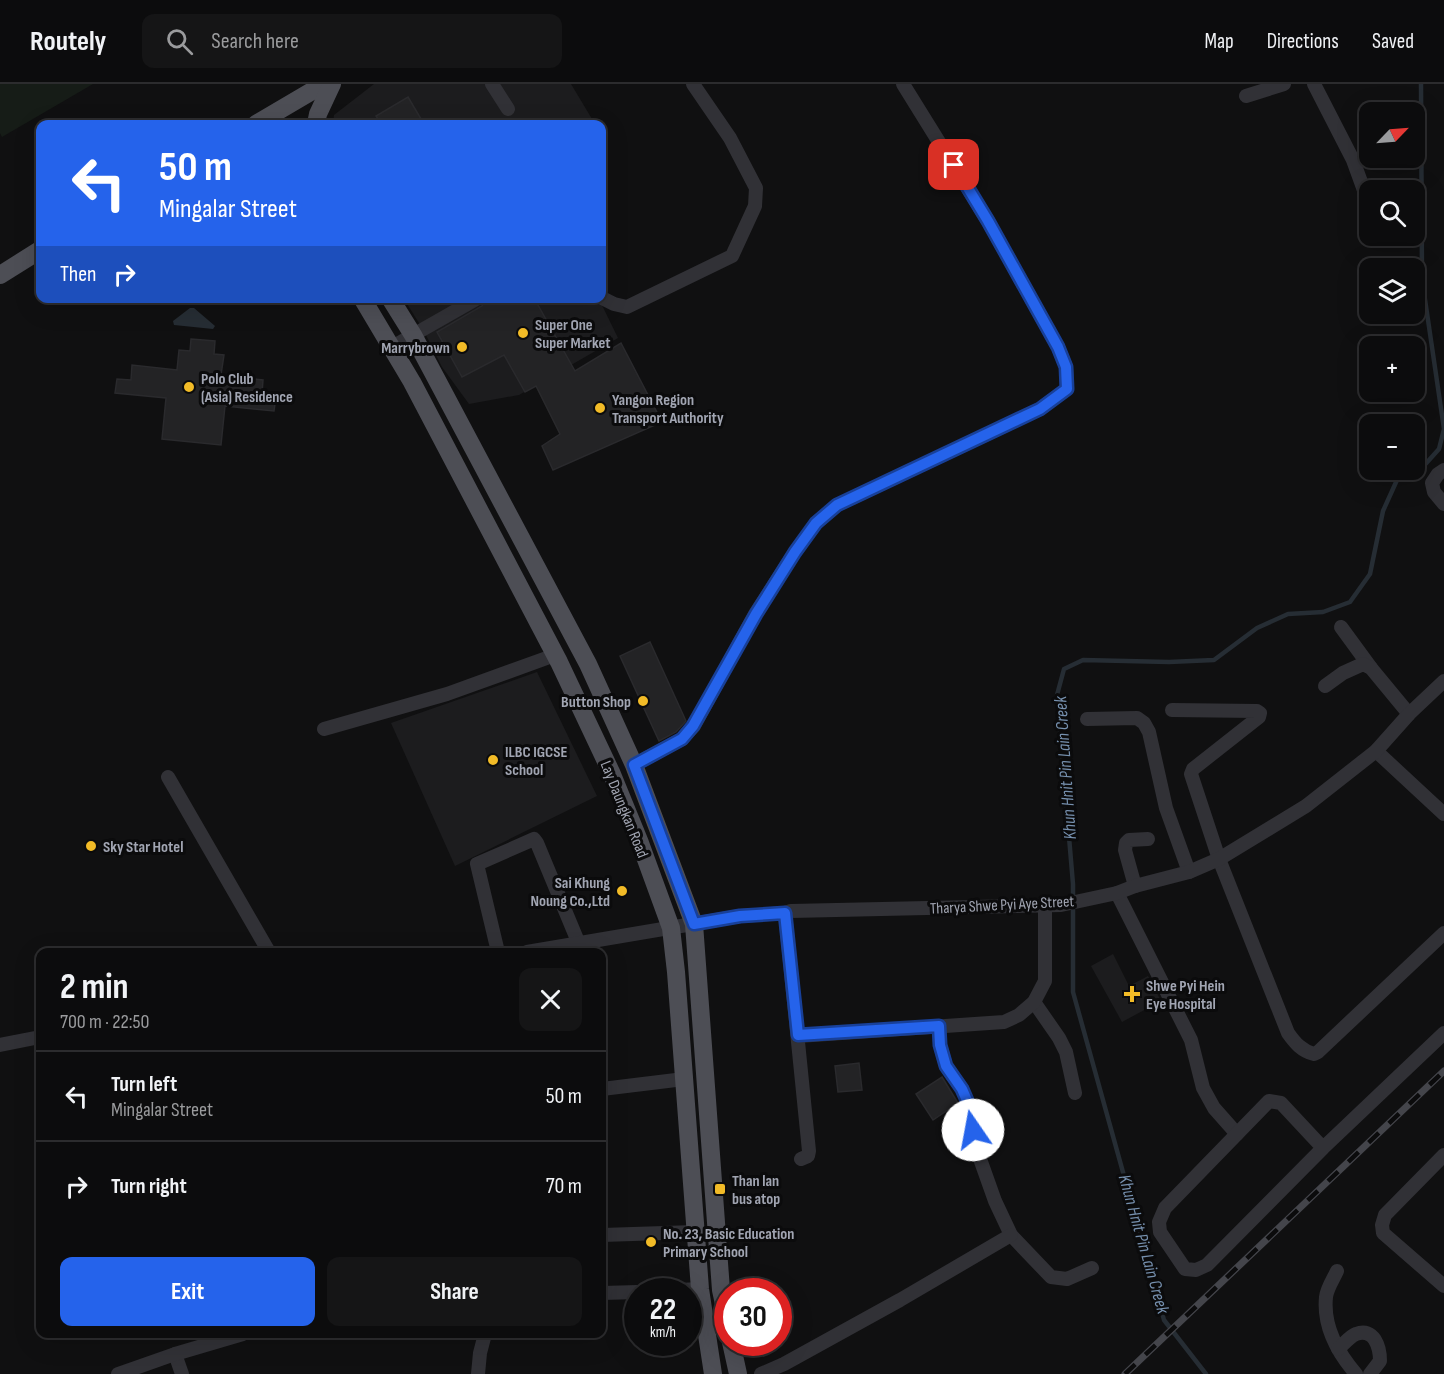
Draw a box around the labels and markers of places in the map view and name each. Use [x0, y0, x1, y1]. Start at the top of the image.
pin [928, 139, 979, 190]
place label: Super One Super Market [535, 316, 611, 353]
marker: Super One Super Market [516, 326, 530, 340]
place label: Marrybrown [381, 339, 450, 358]
marker: Marrybrown [455, 340, 469, 354]
place label: Polo Club (Asia) Residence [201, 370, 293, 407]
marker: Polo Club (Asia) Residence [182, 380, 196, 394]
place label: Yangon Region Transport Authority [612, 391, 724, 428]
marker: Yangon Region Transport Authority [593, 401, 607, 415]
place label: Button Shop [561, 693, 631, 712]
marker: Button Shop [636, 694, 650, 708]
place label: ILBC IGCSE School [505, 743, 568, 780]
marker: ILBC IGCSE School [486, 753, 500, 767]
place label: Sky Star Hotel [103, 838, 183, 857]
marker: Sky Star Hotel [84, 839, 98, 853]
place label: Sai Khung Noung Co.,Ltd [531, 874, 610, 911]
marker: Sai Khung Noung Co.,Ltd [615, 884, 629, 898]
place label: Shwe Pyi Hein Eye Hospital [1146, 977, 1225, 1014]
marker: Shwe Pyi Hein Eye Hospital [1123, 985, 1141, 1003]
place label: Than lan bus atop [732, 1172, 780, 1209]
marker: Than lan bus atop [713, 1182, 727, 1196]
place label: No. 23, Basic Education Primary School [663, 1225, 794, 1262]
marker: No. 23, Basic Education Primary School [644, 1235, 658, 1249]

